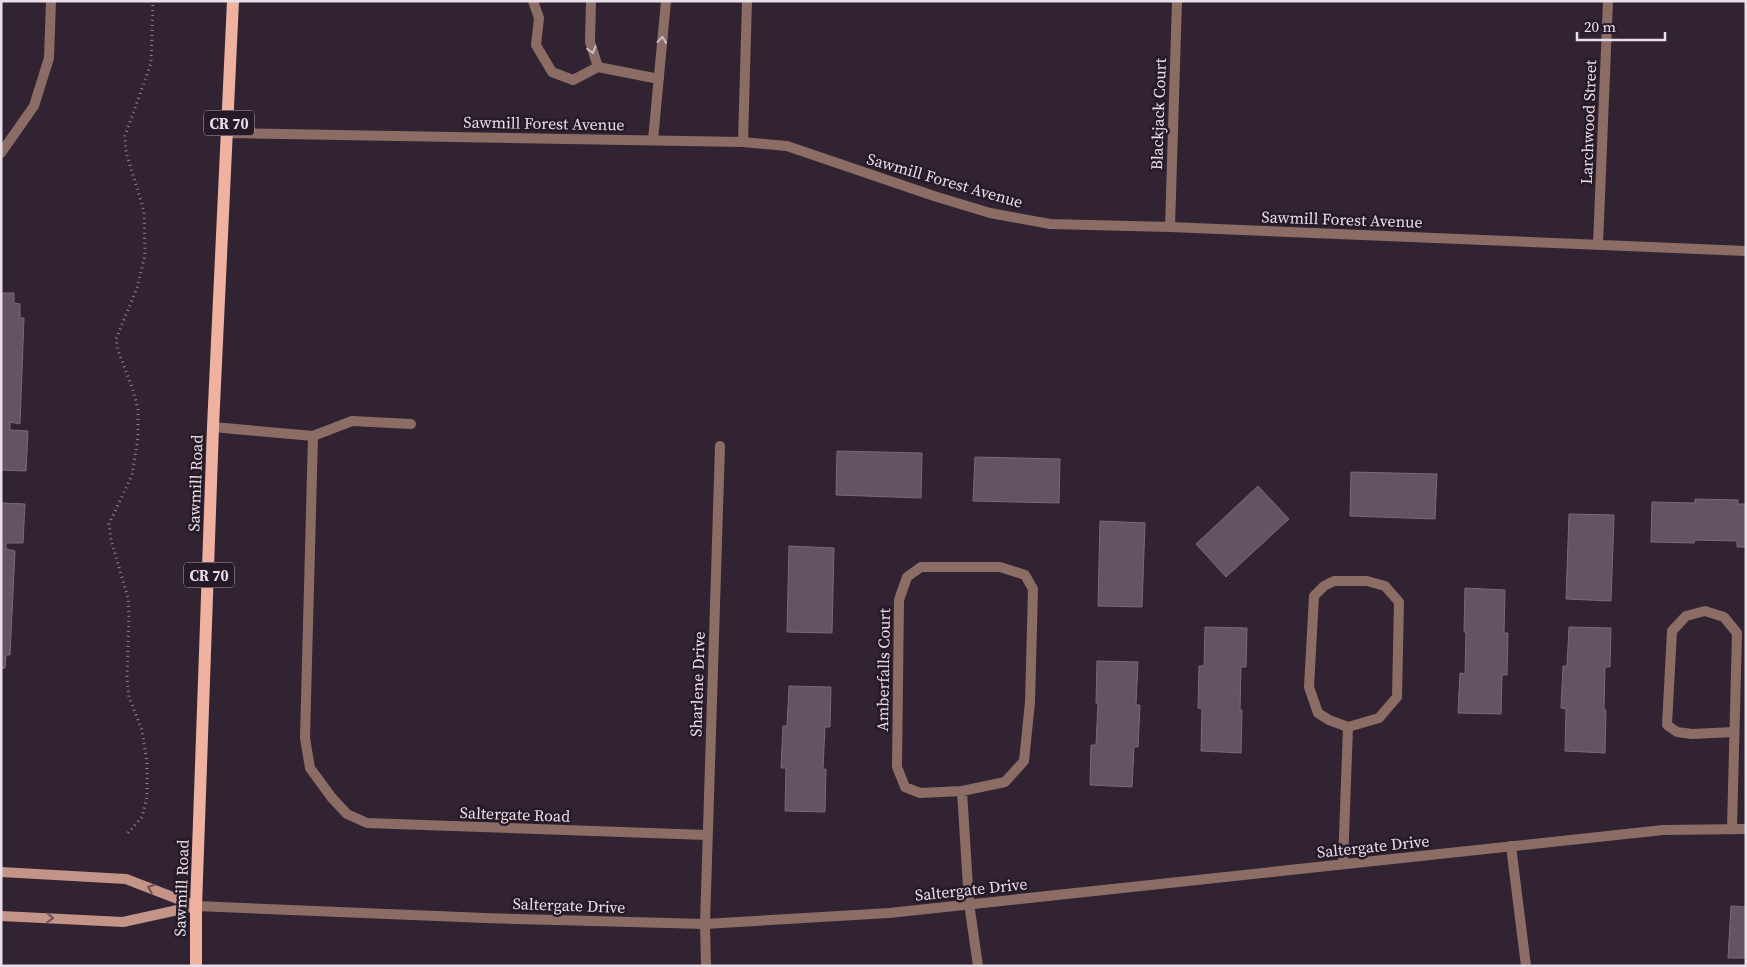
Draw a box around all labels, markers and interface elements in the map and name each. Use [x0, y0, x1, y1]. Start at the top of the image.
scale bar [1577, 10, 1664, 42]
text: 20 m [1584, 16, 1616, 37]
one-way arrow [657, 36, 668, 44]
one-way arrow [587, 45, 597, 53]
street label: Blackjack Court [1145, 57, 1171, 170]
street label: Larchwood Street [1575, 59, 1601, 185]
road number: CR 70 [204, 110, 254, 136]
street label: Sawmill Forest Avenue [463, 111, 625, 135]
street label: Sawmill Forest Avenue [864, 147, 1026, 213]
street label: Sawmill Forest Avenue [1261, 205, 1423, 233]
street label: Sawmill Road [182, 434, 208, 532]
road number: CR 70 [184, 562, 234, 588]
street label: Amberfalls Court [871, 607, 895, 732]
street label: Sharlene Drive [684, 631, 710, 737]
street label: Saltergate Road [459, 801, 571, 827]
street label: Saltergate Drive [1316, 829, 1430, 863]
street label: Sawmill Road [168, 839, 194, 937]
street label: Saltergate Drive [914, 872, 1028, 906]
one-way arrow [147, 884, 155, 894]
street label: Saltergate Drive [512, 892, 626, 918]
one-way arrow [46, 913, 54, 924]

